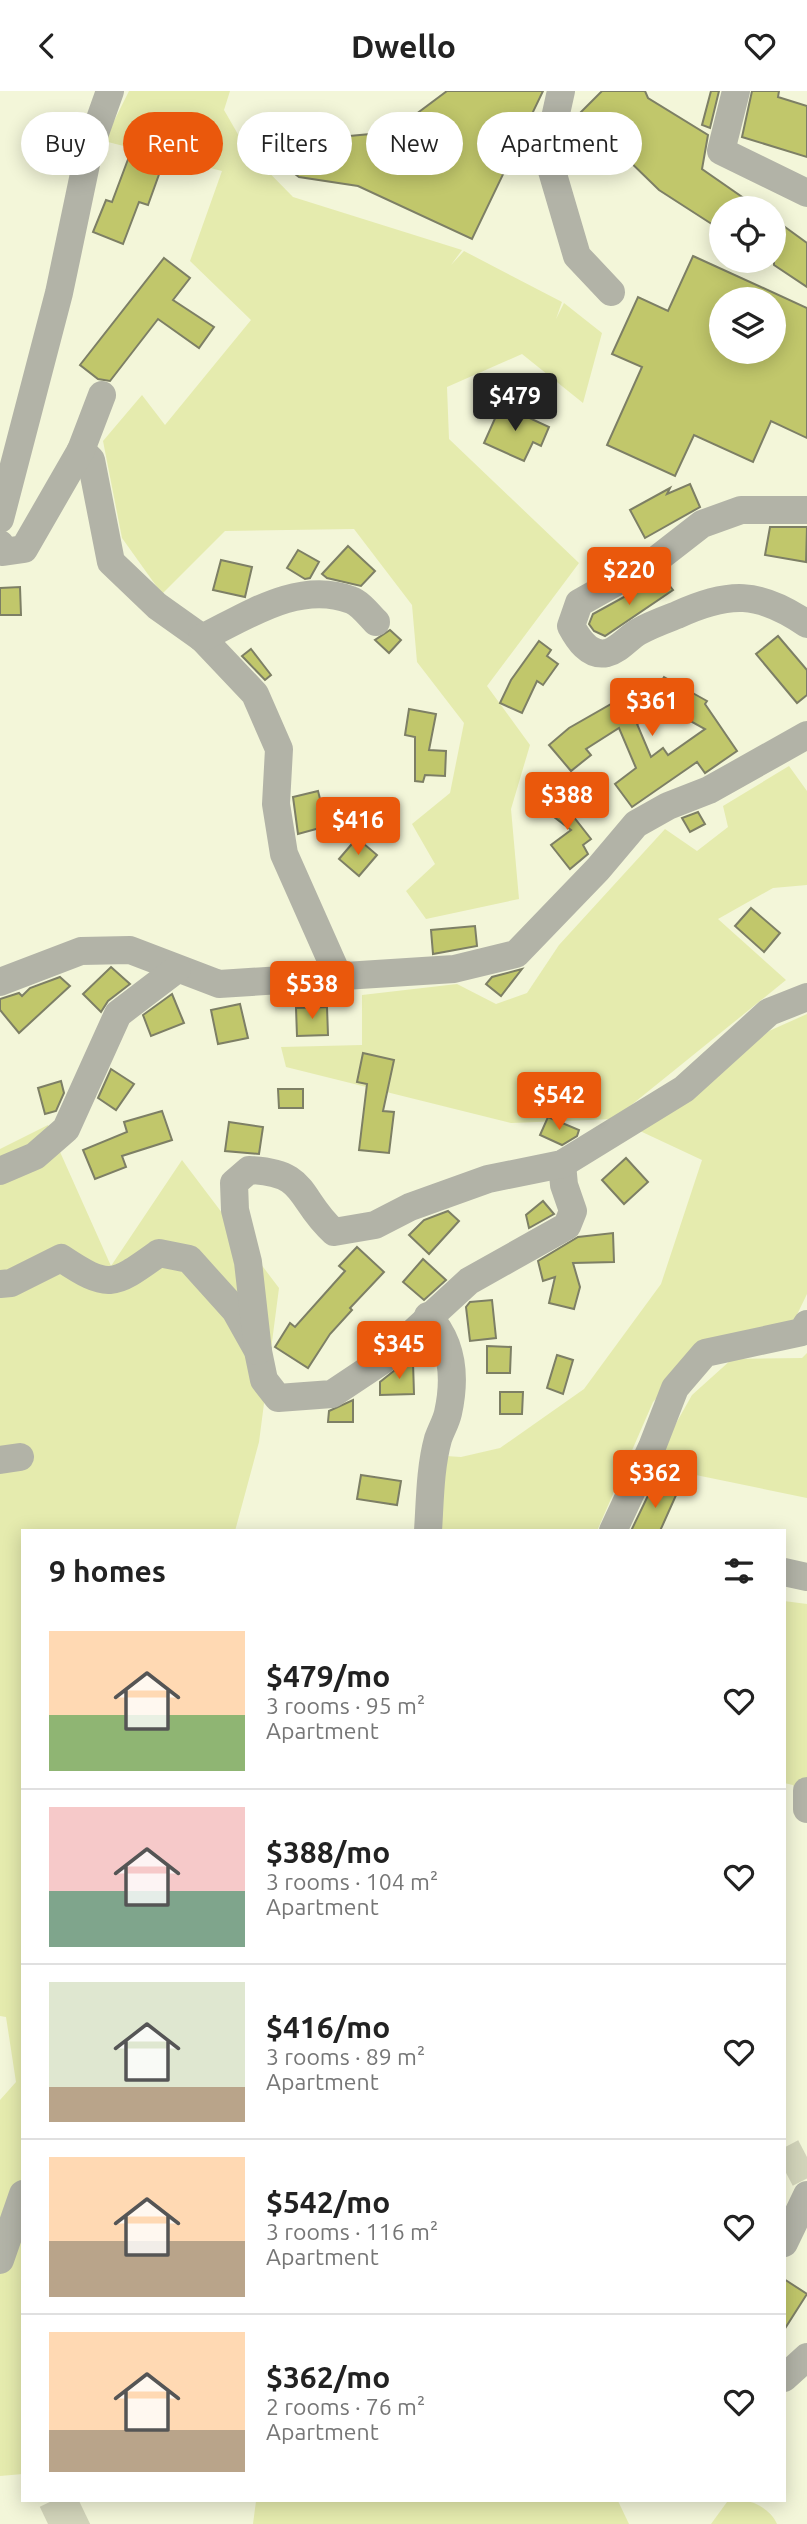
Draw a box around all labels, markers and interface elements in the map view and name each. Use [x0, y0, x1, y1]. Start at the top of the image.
icon: back [28, 27, 66, 65]
icon: heart [741, 27, 779, 65]
text: Dwello [351, 28, 456, 64]
chip: Buy [21, 112, 109, 175]
chip: Rent [123, 112, 223, 175]
chip: Filters [237, 112, 352, 175]
chip: New [366, 112, 463, 175]
chip: Apartment [477, 112, 642, 175]
map controls [709, 196, 786, 364]
button: locate [709, 196, 786, 273]
button: layers [709, 287, 786, 364]
pin: $479 [474, 373, 556, 433]
text: $479 [489, 383, 541, 408]
pin: $220 [588, 547, 670, 607]
text: $220 [603, 557, 655, 582]
pin: $361 [611, 679, 693, 738]
text: $361 [626, 688, 678, 713]
pin: $388 [526, 773, 608, 832]
text: $388 [541, 782, 593, 807]
pin: $416 [317, 797, 399, 857]
text: $416 [332, 807, 384, 832]
pin: $538 [271, 961, 353, 1021]
text: $538 [286, 971, 338, 996]
pin: $542 [518, 1073, 600, 1132]
text: $542 [533, 1082, 585, 1107]
pin: $345 [358, 1321, 440, 1381]
text: $345 [373, 1331, 425, 1356]
pin: $362 [614, 1451, 696, 1510]
text: $362 [629, 1460, 681, 1485]
icon: filters [720, 1552, 758, 1590]
text: 9 homes [49, 1554, 166, 1588]
icon: home [105, 1659, 189, 1743]
text: $479/mo [266, 1659, 390, 1693]
icon: heart [720, 1682, 758, 1720]
text: 3 rooms · 95 m² [266, 1693, 425, 1718]
text: Apartment [266, 1718, 379, 1743]
icon: home [105, 1835, 189, 1919]
text: $388/mo [266, 1835, 390, 1869]
icon: heart [720, 1858, 758, 1896]
text: 3 rooms · 104 m² [266, 1869, 438, 1894]
text: Apartment [266, 1894, 379, 1919]
icon: home [105, 2010, 189, 2094]
text: $416/mo [266, 2010, 390, 2044]
icon: heart [720, 2033, 758, 2071]
text: 3 rooms · 89 m² [266, 2044, 425, 2069]
text: Apartment [266, 2069, 379, 2094]
icon: home [105, 2185, 189, 2269]
text: $542/mo [266, 2185, 390, 2219]
icon: heart [720, 2208, 758, 2246]
text: 3 rooms · 116 m² [266, 2219, 438, 2244]
text: Apartment [266, 2244, 379, 2269]
icon: home [105, 2360, 189, 2444]
text: $362/mo [266, 2360, 390, 2394]
icon: heart [720, 2383, 758, 2421]
text: 2 rooms · 76 m² [266, 2394, 425, 2419]
text: Apartment [266, 2419, 379, 2444]

